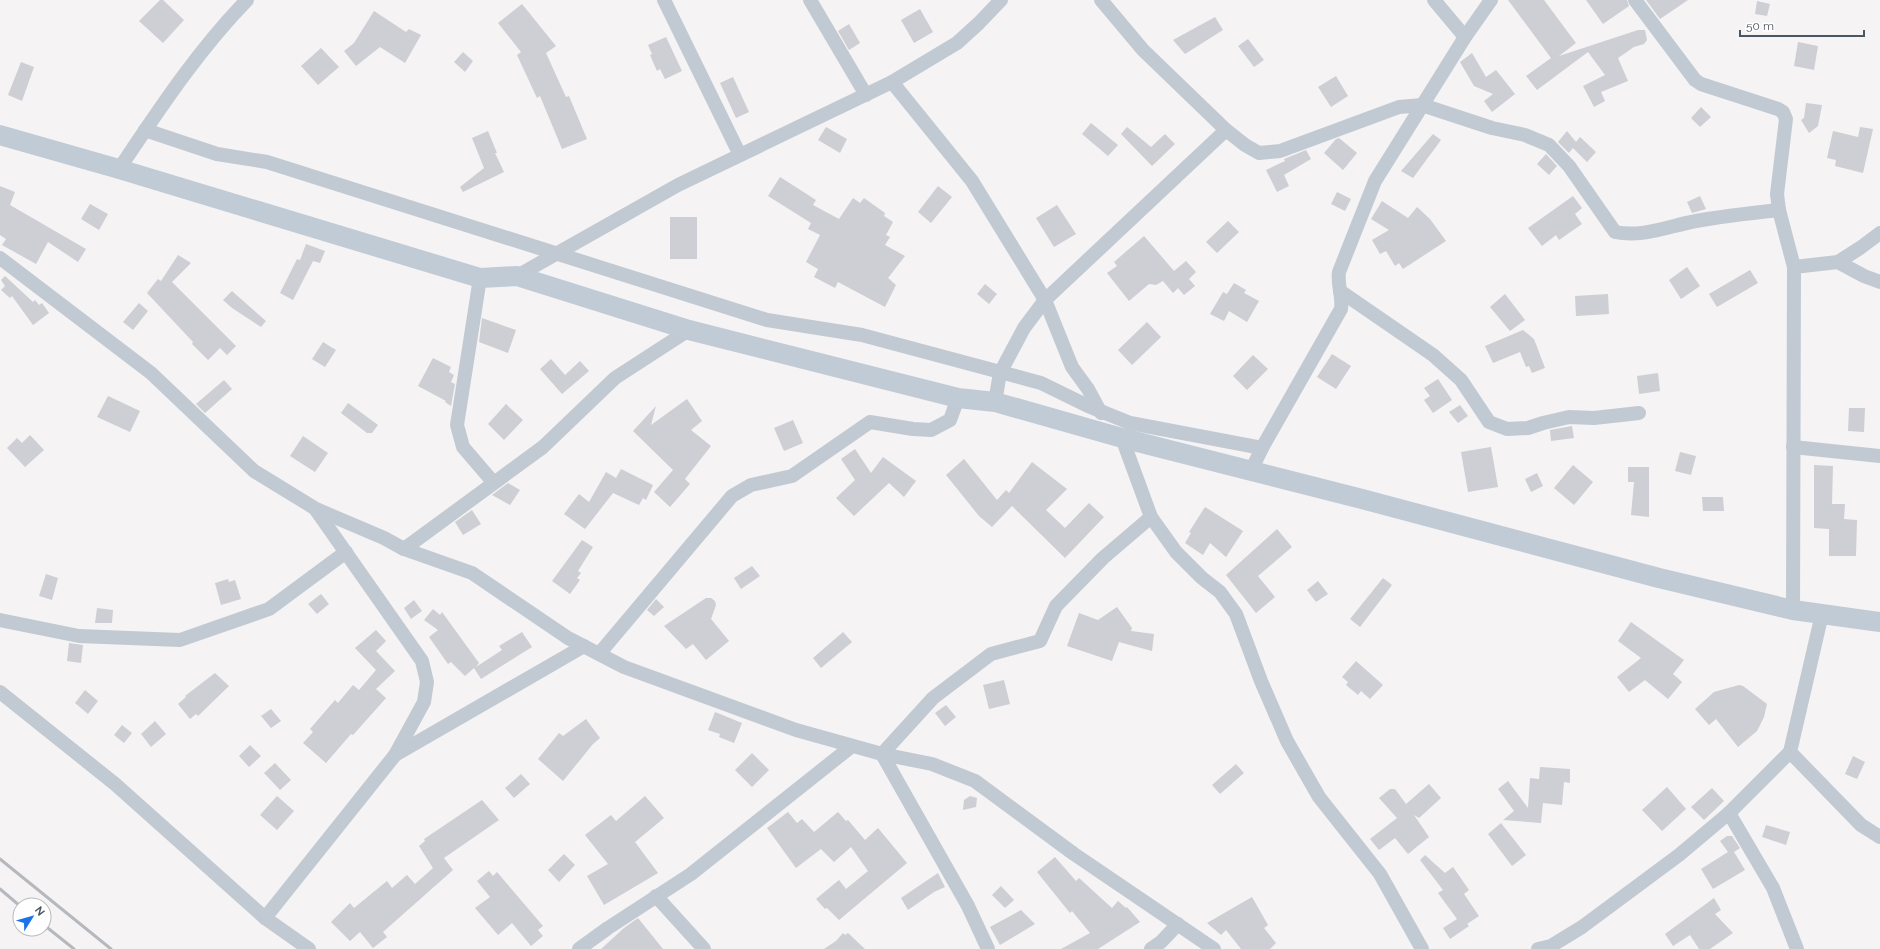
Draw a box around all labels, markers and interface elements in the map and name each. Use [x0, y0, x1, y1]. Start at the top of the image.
scale bar [1740, 12, 1864, 38]
text: 50 m [1746, 19, 1774, 33]
north arrow [12, 897, 52, 937]
text: N [32, 904, 47, 919]

